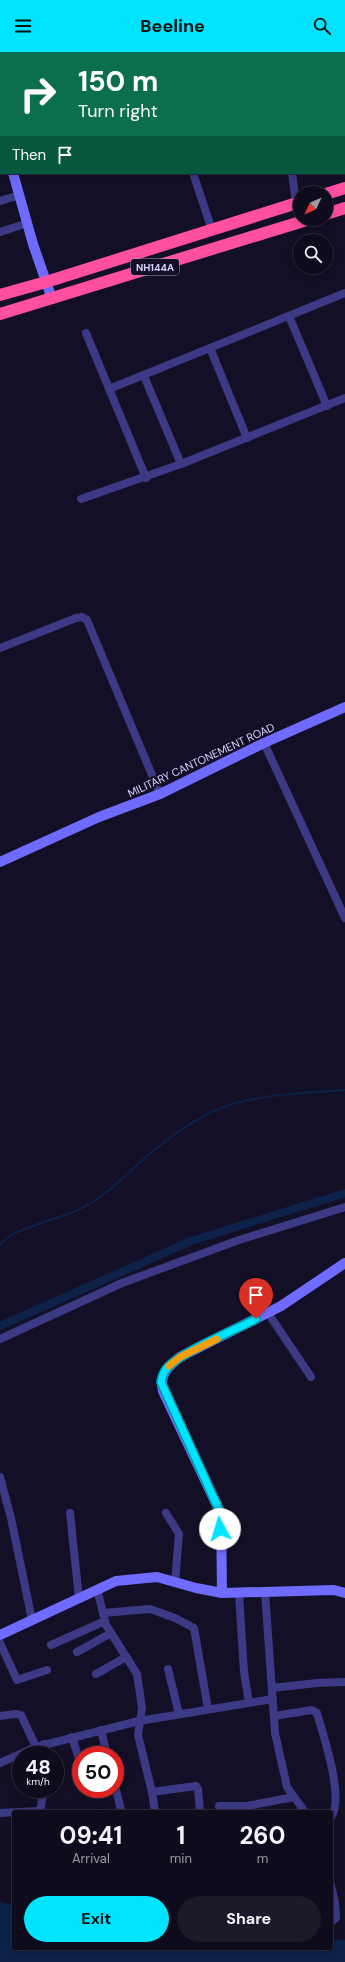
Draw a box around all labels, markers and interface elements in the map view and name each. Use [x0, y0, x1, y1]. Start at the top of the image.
text: Beeline [140, 14, 205, 38]
icon: menu [12, 15, 34, 37]
icon: search [311, 15, 333, 37]
text: 150 m [78, 63, 158, 100]
icon: right [12, 68, 64, 120]
text: Turn right [78, 99, 158, 123]
icon: arrive [54, 144, 76, 166]
text: Then [12, 145, 46, 165]
north arrow [293, 186, 333, 226]
map controls [293, 186, 333, 274]
button: search [293, 234, 333, 274]
road number: NH144A [131, 259, 179, 275]
street label: MILITARY CANTONEMENT ROAD [125, 720, 277, 800]
pin [239, 1278, 273, 1319]
icon: arrive [245, 1284, 267, 1306]
position arrow [199, 1508, 241, 1550]
speed limit sign: 50 [72, 1746, 124, 1798]
text: 48 [25, 1754, 51, 1780]
text: km/h [26, 1775, 50, 1788]
text: 09:41 [60, 1820, 122, 1851]
text: 1 [176, 1820, 185, 1851]
text: 260 [239, 1820, 285, 1851]
text: Arrival [72, 1850, 110, 1867]
text: min [170, 1850, 192, 1867]
text: m [257, 1850, 268, 1867]
button: Exit [24, 1896, 169, 1942]
button: Share [177, 1896, 321, 1942]

